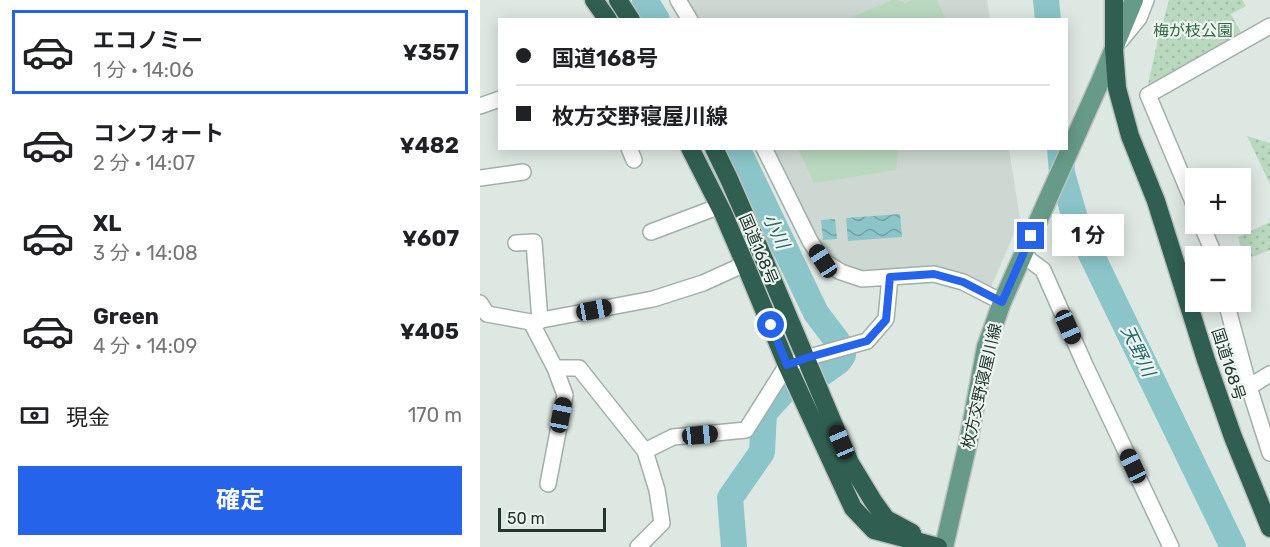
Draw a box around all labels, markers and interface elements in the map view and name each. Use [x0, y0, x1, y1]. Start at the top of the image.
park label: 梅が枝公園 [1153, 21, 1233, 40]
icon: car [21, 25, 75, 79]
text: エコノミー [93, 27, 203, 54]
text: ¥357 [403, 39, 459, 66]
text: 国道168号 [552, 45, 658, 72]
text: 1 分 · 14:06 [93, 58, 194, 82]
text: 枚方交野寝屋川線 [552, 103, 728, 130]
icon: car [21, 118, 75, 172]
text: コンフォート [93, 120, 224, 147]
text: ¥482 [400, 132, 459, 159]
text: 2 分 · 14:07 [93, 151, 195, 175]
map controls [1185, 168, 1251, 312]
button: + [1185, 168, 1251, 234]
text: XL [93, 210, 121, 237]
water label: 小川 [758, 210, 795, 254]
icon: car [21, 211, 75, 265]
street label: 国道168号 [735, 211, 782, 287]
callout: 1 分 [1052, 215, 1124, 257]
route end [1017, 222, 1044, 249]
text: 1 分 [1071, 223, 1105, 247]
text: ¥607 [402, 225, 459, 252]
text: 3 分 · 14:08 [93, 241, 198, 265]
car [806, 241, 840, 281]
button: − [1185, 246, 1251, 312]
car [575, 298, 613, 322]
text: Green [93, 303, 159, 330]
icon: car [21, 304, 75, 358]
car [1052, 307, 1084, 347]
route start [757, 311, 784, 338]
text: ¥405 [400, 318, 459, 345]
street label: 枚方交野寝屋川線 [958, 322, 1005, 451]
water label: 天野川 [1116, 322, 1161, 382]
street label: 国道168号 [1208, 326, 1249, 403]
text: 4 分 · 14:09 [93, 334, 197, 358]
car [549, 396, 573, 434]
icon: cash [18, 399, 51, 432]
text: 170 m [408, 403, 462, 427]
text: 現金 [66, 404, 110, 431]
car [826, 422, 856, 462]
car [681, 424, 719, 446]
car [1117, 446, 1149, 486]
button: 確定 [18, 466, 462, 535]
scale bar [498, 505, 606, 532]
text: 50 m [507, 509, 545, 528]

